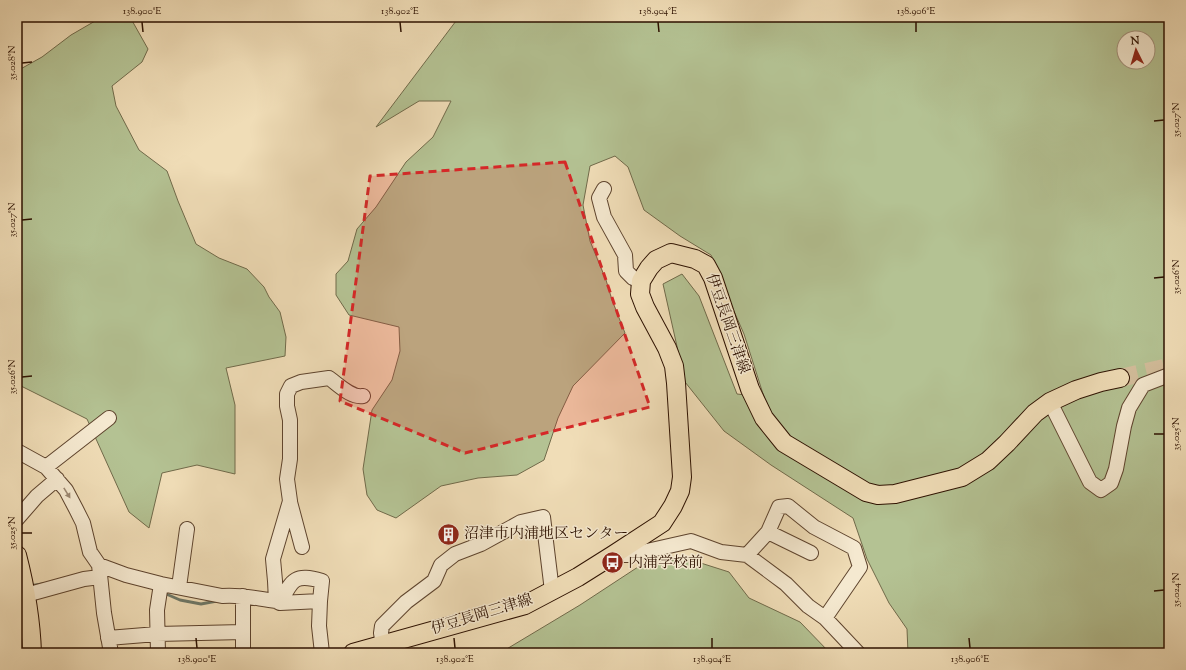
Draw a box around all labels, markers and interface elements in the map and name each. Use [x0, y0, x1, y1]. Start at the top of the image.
text: 138.900°E [123, 4, 161, 19]
text: 138.902°E [381, 4, 419, 19]
text: 138.904°E [639, 4, 677, 19]
text: 138.906°E [897, 4, 935, 19]
north arrow [1116, 30, 1156, 70]
text: N [1129, 33, 1141, 49]
text: 35.028°N [5, 45, 20, 81]
text: 35.027°N [1169, 102, 1184, 138]
text: 35.027°N [5, 202, 20, 238]
text: 35.026°N [1169, 259, 1184, 295]
street label: 伊豆長岡三津線 [700, 271, 754, 377]
text: 35.026°N [5, 359, 20, 395]
text: 35.025°N [1169, 417, 1184, 451]
one-way arrow [64, 487, 71, 499]
text: 35.025°N [5, 516, 20, 550]
building icon: 沼津市内浦地区センター [436, 521, 462, 547]
place label: 沼津市内浦地区センター [464, 524, 628, 545]
bus stop icon: 内浦学校前 [599, 550, 625, 576]
place label: 内浦学校前 [628, 553, 703, 574]
text: 35.024°N [1169, 572, 1184, 608]
street label: 伊豆長岡三津線 [429, 590, 535, 640]
text: 138.900°E [178, 652, 216, 667]
text: 138.902°E [436, 652, 474, 667]
text: 138.904°E [693, 652, 731, 667]
text: 138.906°E [951, 652, 989, 667]

